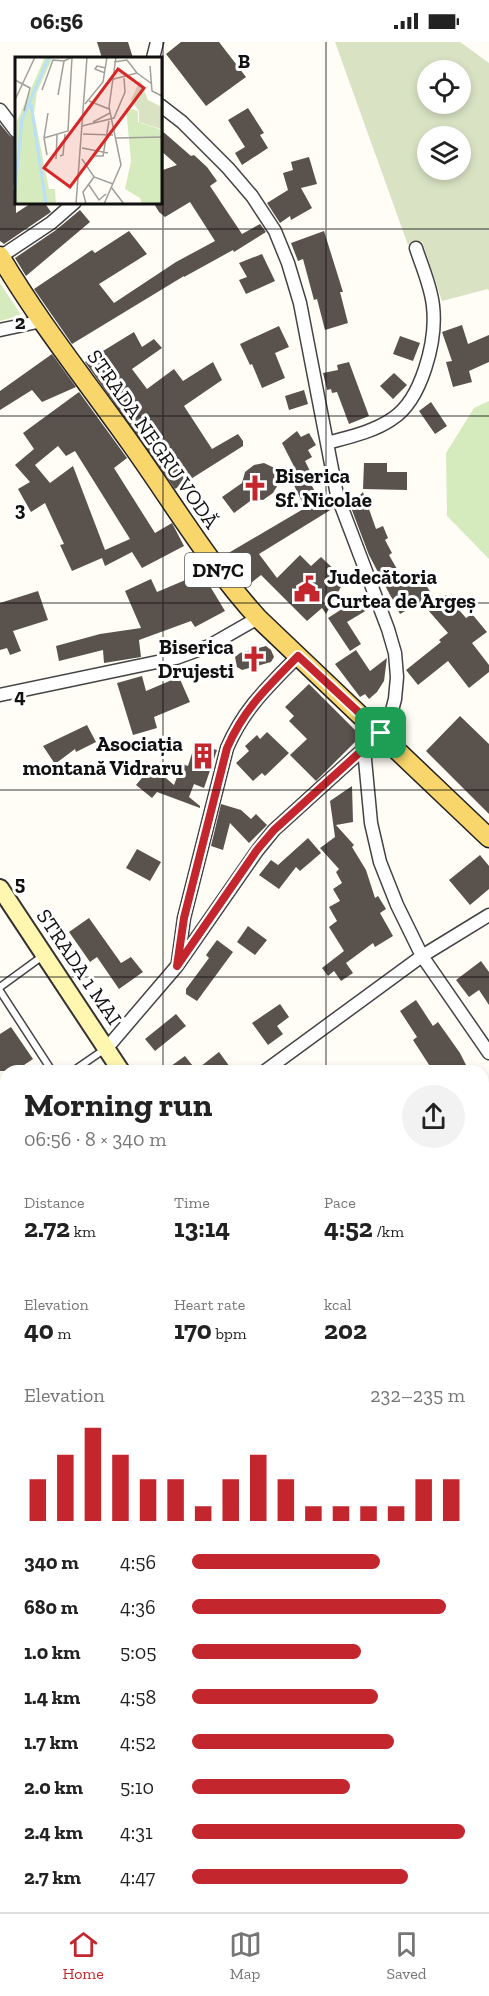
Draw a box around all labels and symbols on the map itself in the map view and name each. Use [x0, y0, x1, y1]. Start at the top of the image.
text: B [238, 49, 250, 73]
inset map [15, 57, 162, 204]
text: 2 [15, 310, 26, 334]
street label: STRADA NEGRU VODĂ [82, 344, 225, 533]
place label: Biserica Sf. Nicolae [275, 463, 372, 512]
church icon: Biserica Sf. Nicolae [240, 473, 270, 503]
text: 3 [15, 497, 26, 521]
road number: DN7C [185, 553, 251, 587]
place label: Judecătoria Curtea de Argeș [327, 564, 476, 613]
public building icon: Judecătoria Curtea de Argeș [292, 574, 322, 604]
place label: Biserica Drujesti [158, 634, 234, 683]
church icon: Biserica Drujesti [239, 644, 269, 674]
text: 4 [14, 684, 26, 708]
pin [355, 707, 406, 758]
place label: Asociația montană Vidraru [22, 731, 183, 780]
building icon: Asociația montană Vidraru [188, 741, 218, 771]
text: 5 [15, 871, 25, 895]
street label: STRADA 1 MAI [31, 904, 127, 1029]

